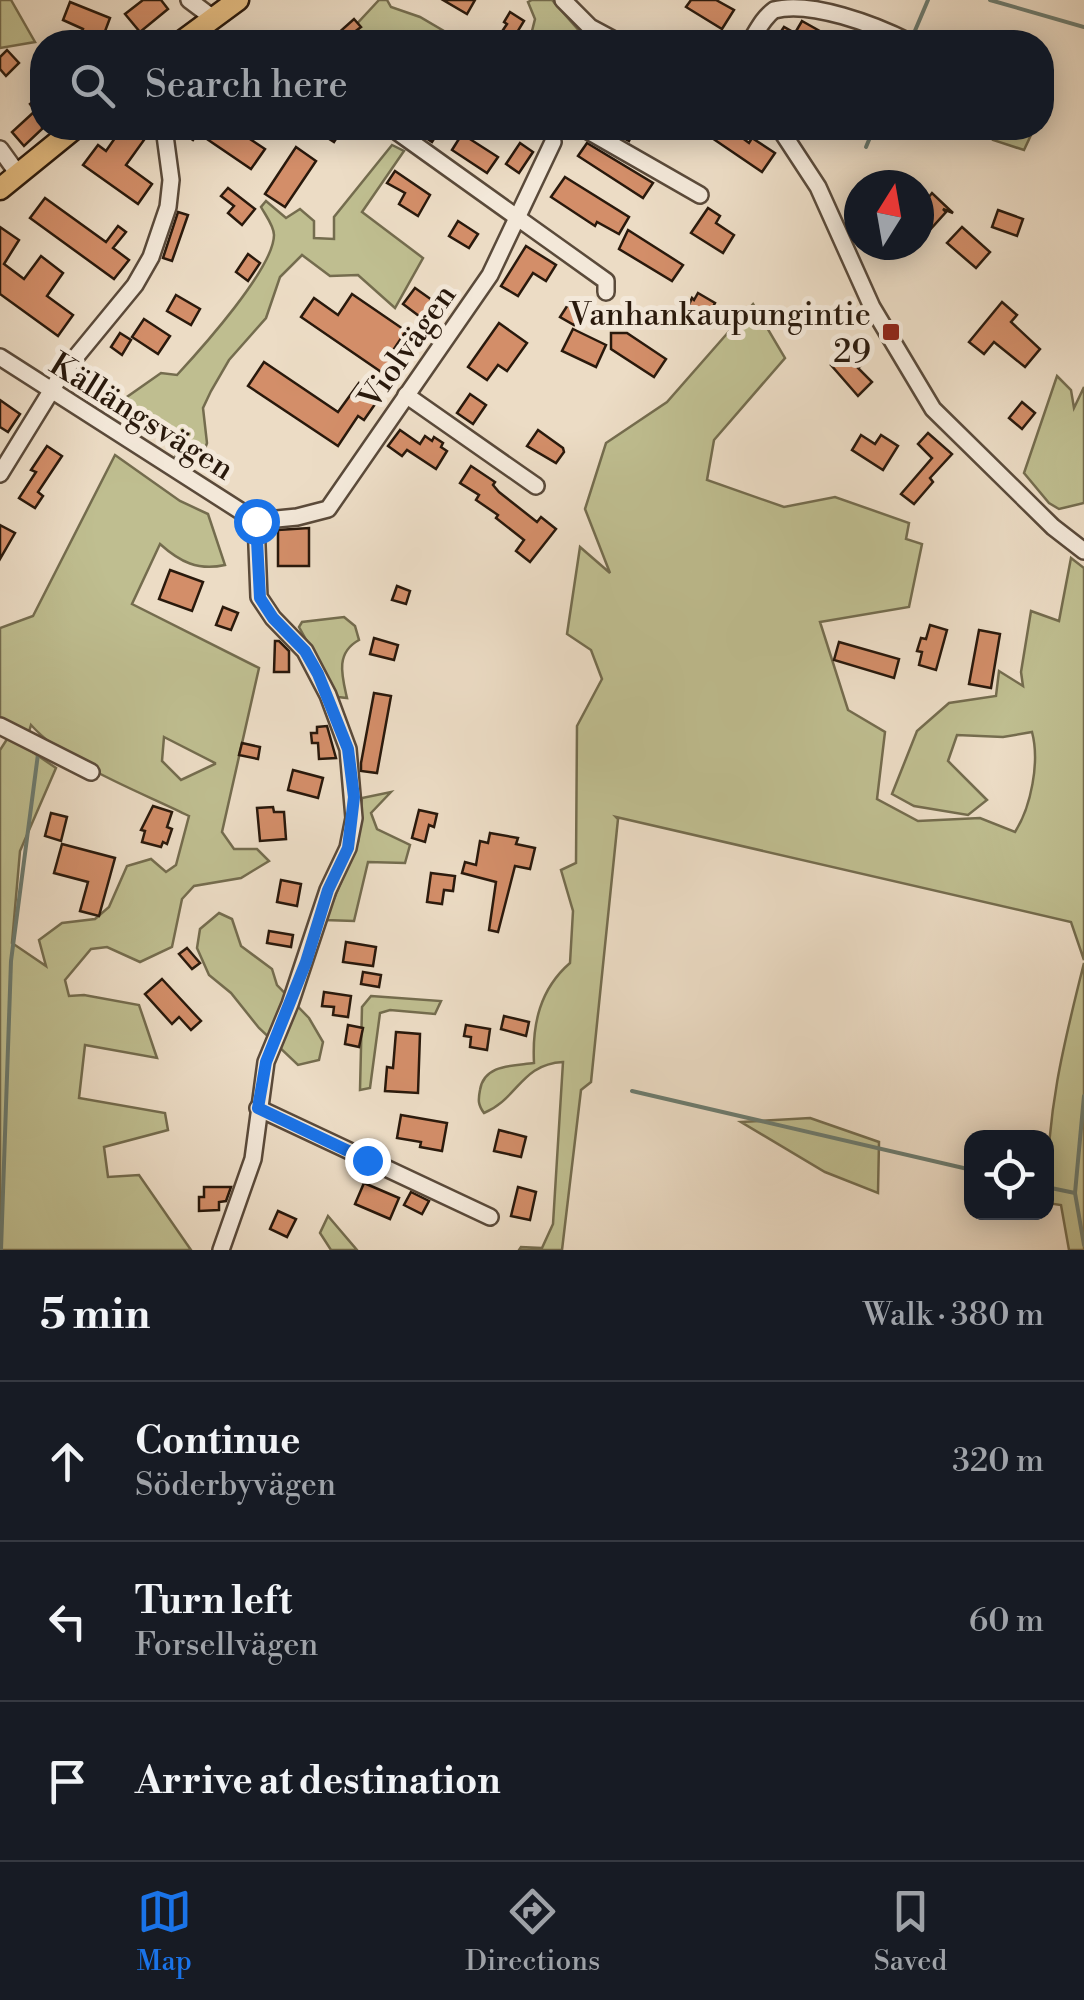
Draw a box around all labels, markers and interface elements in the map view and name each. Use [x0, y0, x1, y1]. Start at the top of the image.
search box [30, 30, 1054, 140]
icon: search [65, 58, 120, 113]
text: Search here [145, 62, 348, 109]
north arrow [844, 170, 934, 260]
street label: Violvägen [350, 277, 465, 417]
place label: Vanhankaupungintie 29 [568, 295, 871, 372]
marker: Vanhankaupungintie 29 [880, 321, 902, 343]
street label: Källängsvägen [42, 344, 241, 489]
route start [234, 499, 280, 545]
map controls [964, 1130, 1054, 1220]
button: locate [964, 1130, 1054, 1220]
route end [345, 1138, 391, 1184]
text: 5 min [40, 1289, 150, 1342]
text: Walk · 380 m [863, 1295, 1044, 1335]
text: Continue [135, 1418, 300, 1465]
icon: ahead [40, 1434, 95, 1489]
text: 320 m [952, 1441, 1044, 1481]
text: Söderbyvägen [135, 1465, 336, 1505]
text: Turn left [135, 1578, 292, 1625]
icon: left [40, 1594, 95, 1649]
text: 60 m [969, 1601, 1044, 1641]
text: Forsellvägen [135, 1625, 318, 1665]
icon: arrive [40, 1754, 95, 1809]
text: Arrive at destination [135, 1758, 501, 1805]
tab: Map [137, 1884, 192, 1979]
tab: Directions [465, 1884, 600, 1979]
tab: Saved [874, 1884, 947, 1979]

